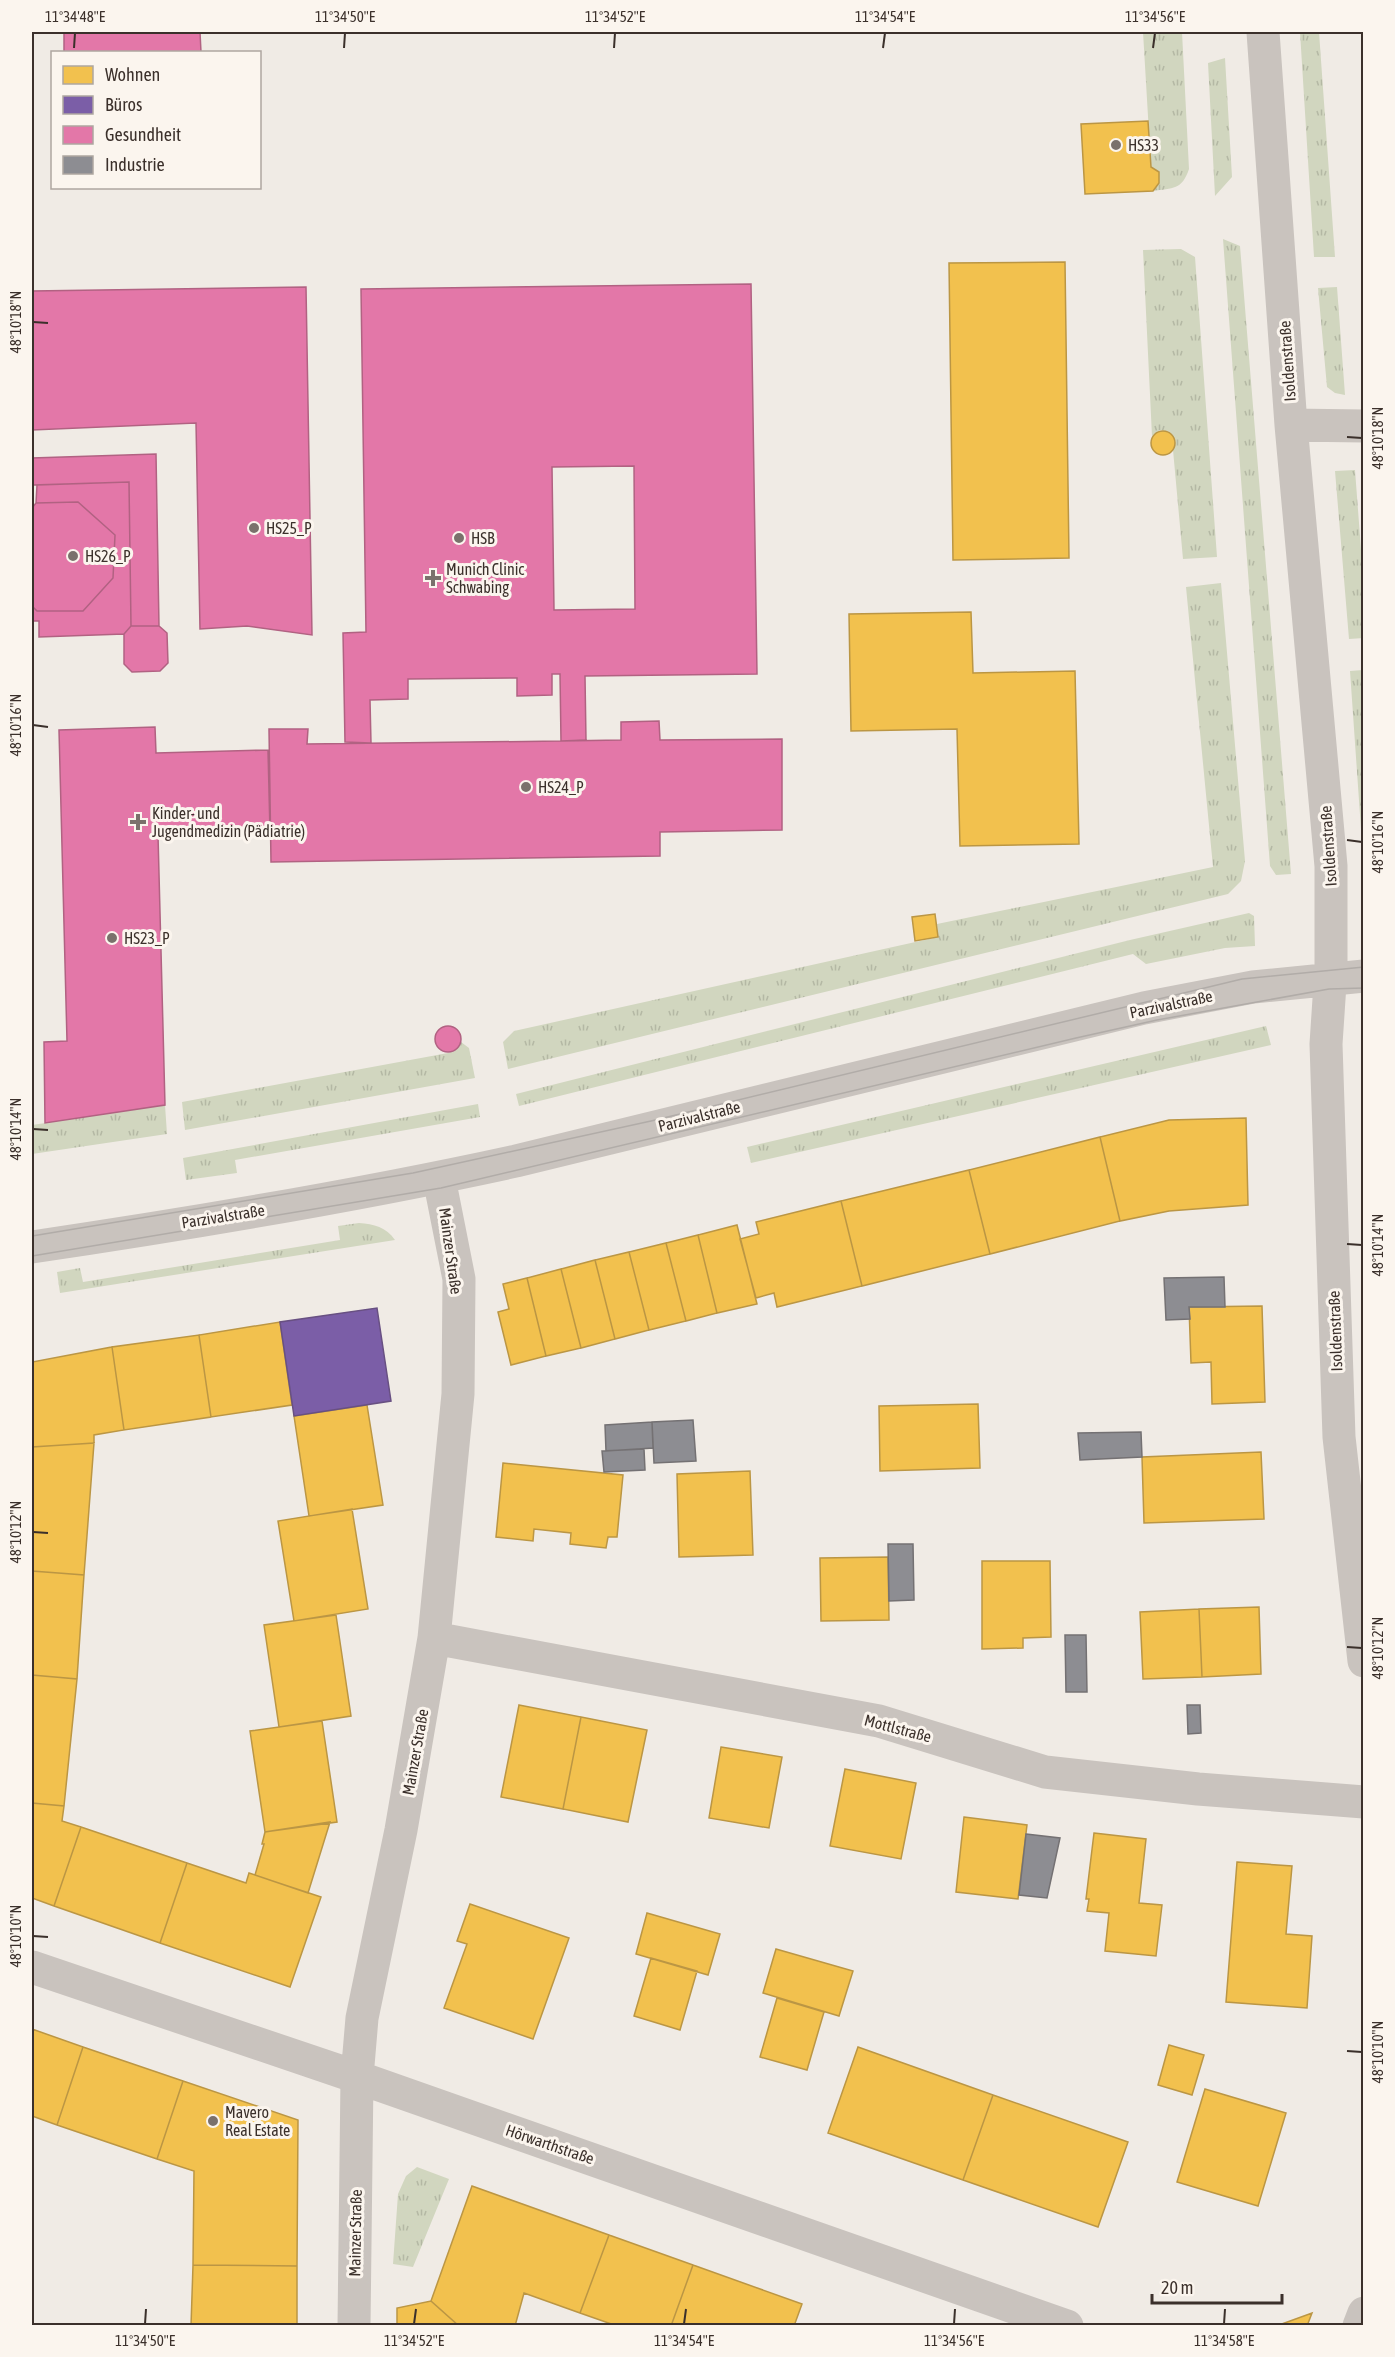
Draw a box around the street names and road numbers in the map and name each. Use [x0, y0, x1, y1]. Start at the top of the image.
street label: Isoldenstraße [1275, 320, 1299, 402]
street label: Isoldenstraße [1316, 805, 1340, 887]
street label: Parzivalstraße [1128, 986, 1214, 1022]
street label: Parzivalstraße [656, 1097, 742, 1135]
street label: Parzivalstraße [180, 1201, 266, 1231]
street label: Mainzer Straße [436, 1207, 466, 1295]
street label: Isoldenstraße [1325, 1290, 1345, 1372]
street label: Mainzer Straße [399, 1707, 431, 1797]
street label: Mottlstraße [863, 1710, 933, 1746]
street label: Hörwarthstraße [503, 2120, 597, 2168]
street label: Mainzer Straße [345, 2189, 365, 2277]

